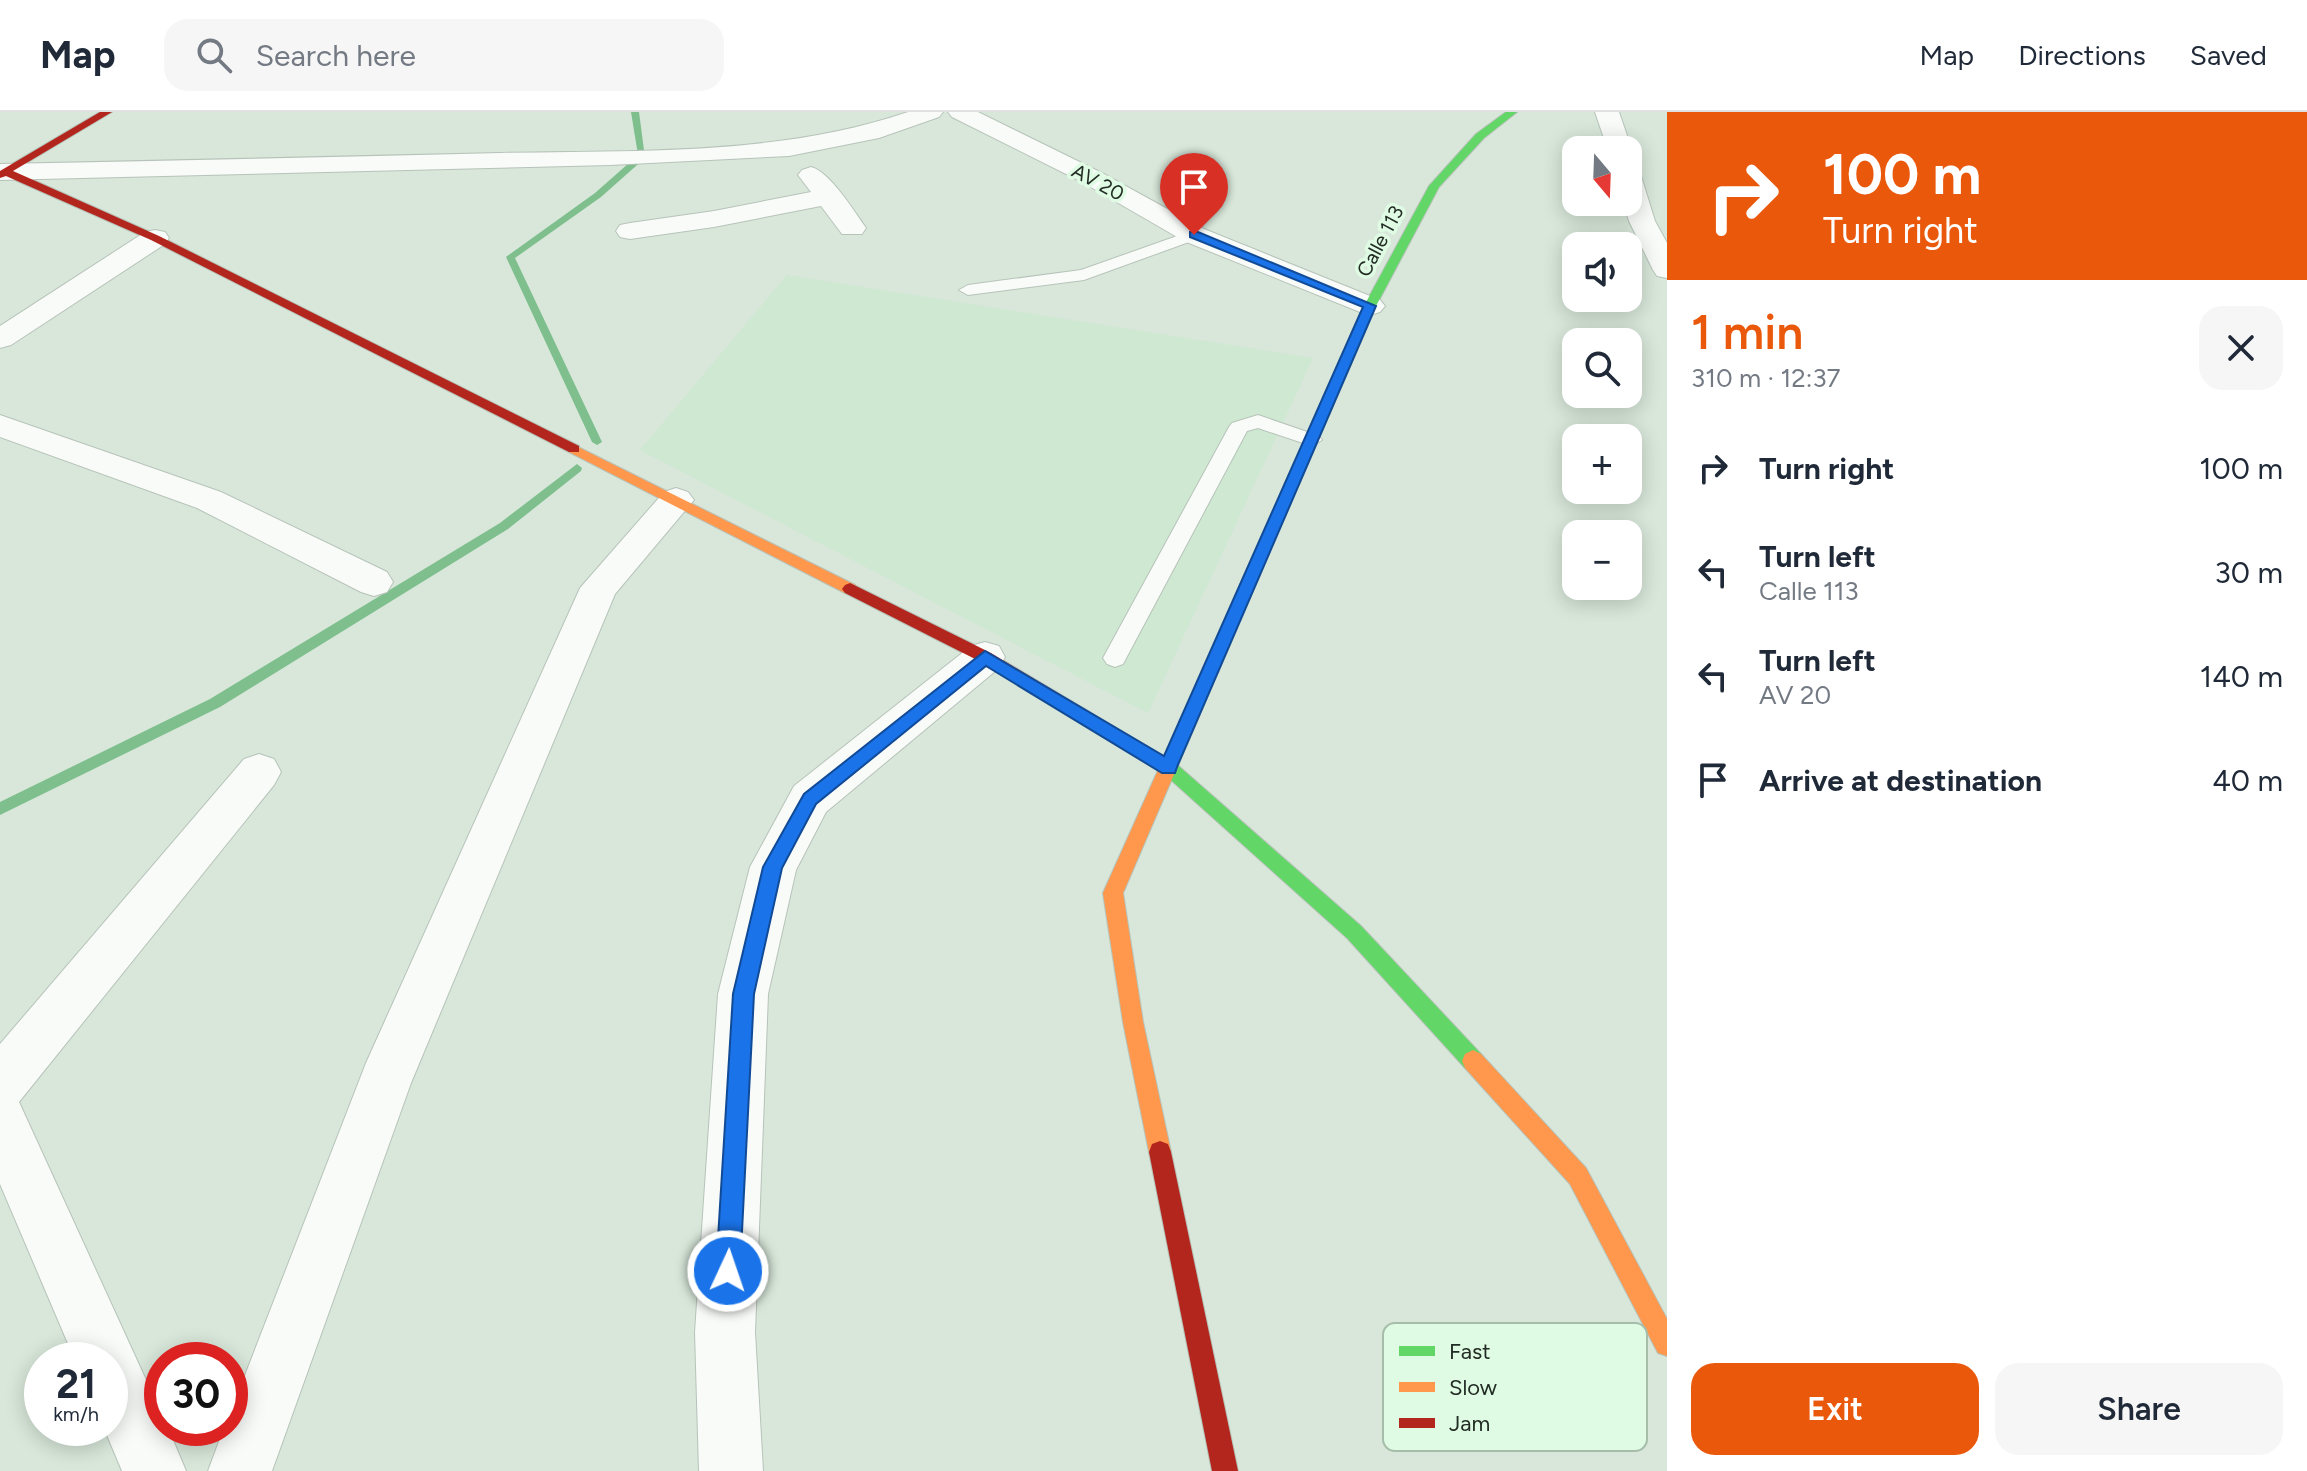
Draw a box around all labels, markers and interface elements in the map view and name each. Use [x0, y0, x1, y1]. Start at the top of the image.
search box [164, 19, 724, 91]
text: Map [40, 32, 116, 78]
icon: search [192, 33, 236, 77]
text: Search here [256, 37, 416, 74]
text: Map [1920, 38, 1974, 72]
text: Directions [2018, 38, 2146, 72]
text: Saved [2190, 38, 2267, 72]
north arrow [1562, 136, 1642, 216]
map controls [1562, 136, 1642, 600]
text: 100 m [1823, 141, 1981, 208]
icon: right [1691, 144, 1795, 248]
pin [1160, 153, 1228, 235]
street label: AV 20 [1068, 158, 1128, 206]
icon: arrive [1172, 165, 1216, 209]
street label: Calle 113 [1351, 202, 1409, 280]
text: Turn right [1823, 209, 1978, 252]
button: sound [1562, 232, 1642, 312]
text: 1 min [1691, 303, 1803, 361]
button: close [2199, 306, 2283, 390]
button: search [1562, 328, 1642, 408]
text: 310 m · 12:37 [1691, 362, 1841, 394]
button: + [1562, 424, 1642, 504]
icon: right [1691, 446, 1735, 490]
text: Turn right [1759, 450, 1894, 487]
text: 100 m [2199, 450, 2283, 487]
button: − [1562, 520, 1642, 600]
text: Turn left [1759, 538, 1876, 575]
icon: left [1691, 550, 1735, 594]
text: 30 m [2215, 554, 2283, 591]
text: Calle 113 [1759, 575, 1859, 607]
text: Turn left [1759, 642, 1876, 679]
icon: left [1691, 654, 1735, 698]
text: 140 m [2200, 658, 2283, 695]
text: AV 20 [1759, 679, 1831, 711]
icon: arrive [1691, 758, 1735, 802]
text: Arrive at destination [1759, 762, 2042, 799]
text: 40 m [2212, 762, 2283, 799]
position arrow [686, 1229, 770, 1313]
legend [1383, 1323, 1647, 1451]
text: Fast [1449, 1338, 1491, 1365]
speed limit sign: 30 [144, 1342, 248, 1446]
text: 21 [56, 1360, 96, 1408]
button: Exit [1691, 1363, 1979, 1455]
button: Share [1995, 1363, 2283, 1455]
text: Slow [1449, 1374, 1498, 1401]
text: km/h [53, 1402, 99, 1426]
text: Jam [1449, 1410, 1490, 1437]

